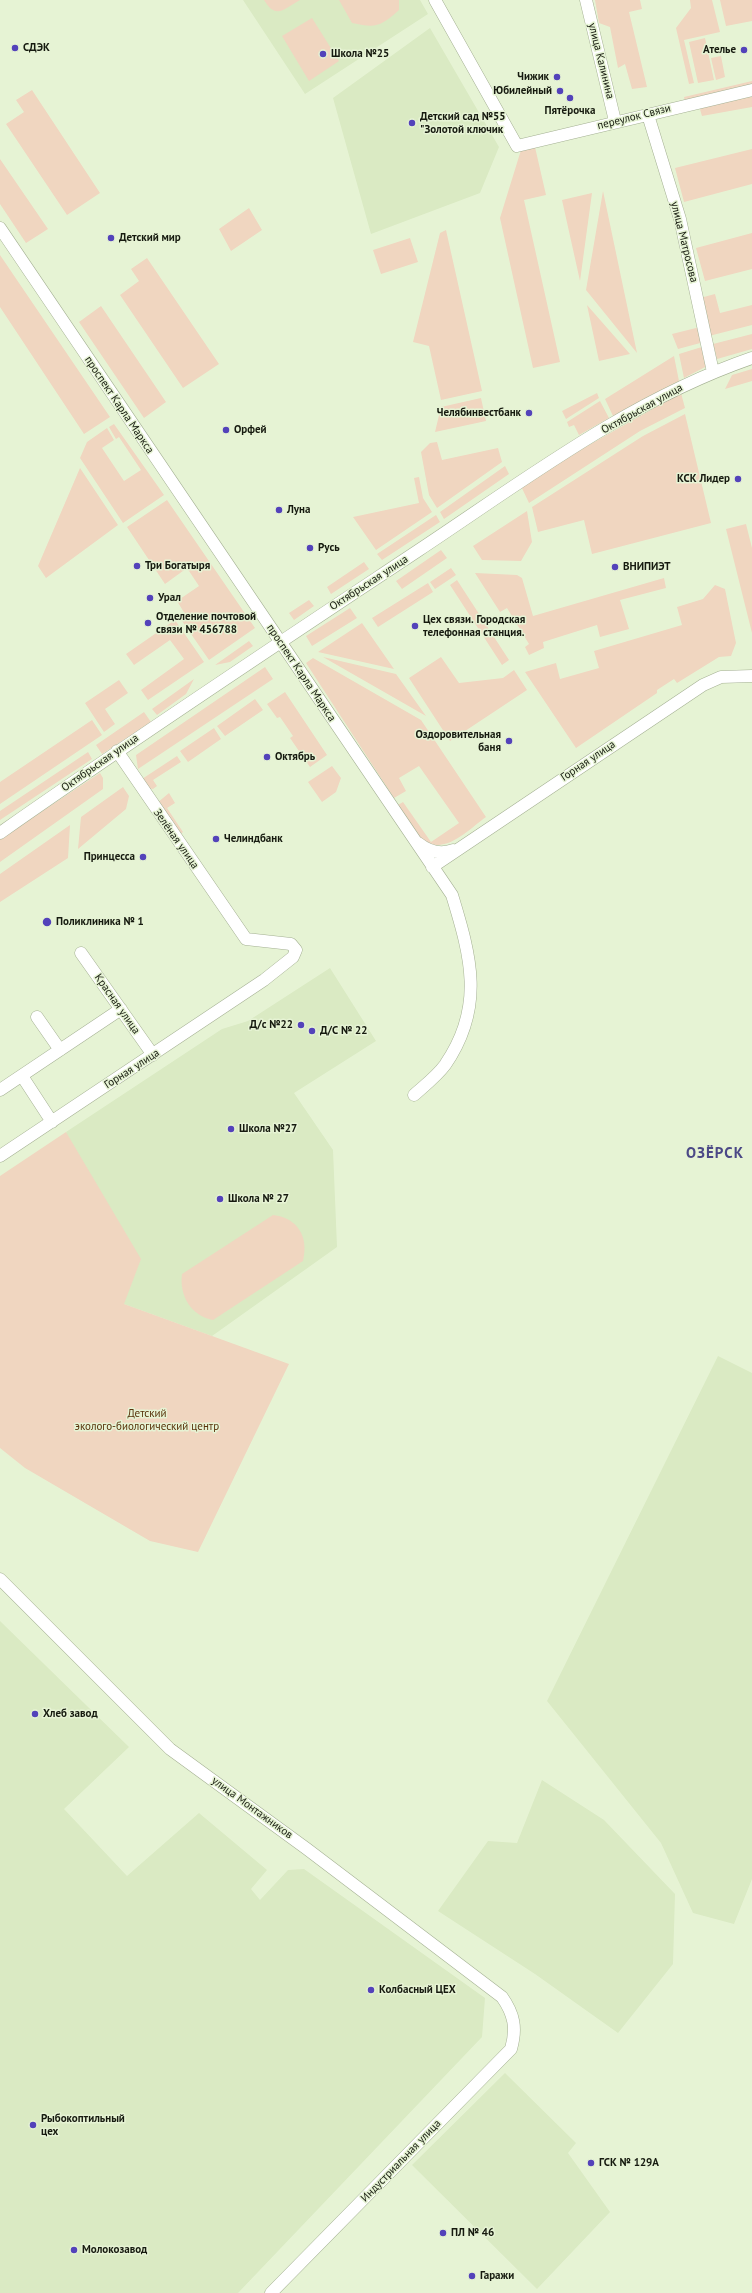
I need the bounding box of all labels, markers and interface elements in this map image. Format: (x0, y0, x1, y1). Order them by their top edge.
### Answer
street label: улица Калинина (585, 22, 617, 100)
place label: СДЭК (23, 41, 50, 55)
marker: СДЭК (10, 43, 20, 53)
place label: Ателье (703, 43, 736, 57)
marker: Ателье (739, 45, 749, 55)
place label: Школа №25 (331, 47, 389, 61)
marker: Школа №25 (318, 49, 328, 59)
place label: Чижик (517, 70, 549, 84)
marker: Чижик (552, 72, 562, 82)
place label: Юбилейный (493, 84, 552, 98)
marker: Юбилейный (555, 86, 565, 96)
marker: Пятёрочка (565, 93, 575, 103)
street label: переулок Связи (596, 101, 672, 133)
place label: Пятёрочка (545, 104, 595, 118)
place label: Детский сад №55 "Золотой ключик (420, 110, 505, 136)
marker: Детский сад №55 "Золотой ключик (407, 118, 417, 128)
street label: улица Матросова (668, 200, 700, 284)
place label: Детский мир (119, 231, 181, 245)
marker: Детский мир (106, 233, 116, 243)
street label: проспект Карла Маркса (82, 354, 156, 456)
street label: Октябрьская улица (599, 381, 685, 437)
place label: Челябинвестбанк (437, 406, 521, 420)
marker: Челябинвестбанк (524, 408, 534, 418)
place label: Орфей (234, 423, 267, 437)
marker: Орфей (221, 425, 231, 435)
place label: КСК Лидер (677, 472, 730, 486)
marker: КСК Лидер (733, 474, 743, 484)
place label: Луна (287, 503, 310, 517)
marker: Луна (274, 505, 284, 515)
place label: Русь (318, 541, 340, 555)
marker: Русь (305, 543, 315, 553)
street label: Октябрьская улица (327, 553, 411, 613)
place label: Три Богатыря (145, 559, 210, 573)
place label: ВНИПИЭТ (623, 560, 670, 574)
marker: Три Богатыря (132, 561, 142, 571)
marker: ВНИПИЭТ (610, 562, 620, 572)
place label: Урал (158, 591, 181, 605)
marker: Урал (145, 593, 155, 603)
place label: Отделение почтовой связи № 456788 (156, 610, 256, 636)
place label: Цех связи. Городская телефонная станция. (423, 613, 525, 639)
marker: Отделение почтовой связи № 456788 (143, 618, 153, 628)
marker: Цех связи. Городская телефонная станция. (410, 621, 420, 631)
street label: проспект Карла Маркса (264, 622, 338, 724)
place label: Оздоровительная баня (415, 728, 501, 754)
street label: Октябрьская улица (59, 731, 141, 795)
marker: Оздоровительная баня (504, 736, 514, 746)
street label: Горная улица (558, 738, 618, 784)
place label: Октябрь (275, 750, 315, 764)
marker: Октябрь (262, 752, 272, 762)
street label: Зелёная улица (151, 807, 201, 871)
place label: Челиндбанк (224, 832, 283, 846)
marker: Челиндбанк (211, 834, 221, 844)
place label: Принцесса (84, 850, 135, 864)
marker: Принцесса (138, 852, 148, 862)
place label: Поликлиника № 1 (56, 915, 144, 929)
marker: Поликлиника № 1 (41, 916, 53, 928)
street label: Красная улица (91, 971, 143, 1037)
place label: Д/с №22 (250, 1018, 293, 1032)
marker: Д/с №22 (296, 1020, 306, 1030)
place label: Д/С № 22 (320, 1024, 368, 1038)
marker: Д/С № 22 (307, 1026, 317, 1036)
street label: Горная улица (102, 1046, 162, 1092)
place label: Школа №27 (239, 1122, 297, 1136)
marker: Школа №27 (226, 1124, 236, 1134)
district label: ОЗЁРСК (686, 1145, 744, 1163)
place label: Школа № 27 (228, 1192, 289, 1206)
marker: Школа № 27 (215, 1194, 225, 1204)
park label: Детский эколого-биологический центр (75, 1407, 219, 1433)
place label: Хлеб завод (43, 1707, 98, 1721)
marker: Хлеб завод (30, 1709, 40, 1719)
street label: улица Монтажников (209, 1774, 295, 1842)
place label: Колбасный ЦЕХ (379, 1983, 456, 1997)
marker: Колбасный ЦЕХ (366, 1985, 376, 1995)
place label: Рыбокоптильный цех (41, 2112, 125, 2138)
street label: Индустриальная улица (358, 2117, 444, 2205)
marker: Рыбокоптильный цех (28, 2120, 38, 2130)
place label: ГСК № 129А (599, 2156, 659, 2170)
marker: ГСК № 129А (586, 2158, 596, 2168)
place label: ПЛ № 46 (451, 2226, 494, 2240)
marker: ПЛ № 46 (438, 2228, 448, 2238)
place label: Молокозавод (82, 2243, 147, 2257)
marker: Молокозавод (69, 2245, 79, 2255)
place label: Гаражи (480, 2269, 514, 2283)
marker: Гаражи (467, 2271, 477, 2281)

